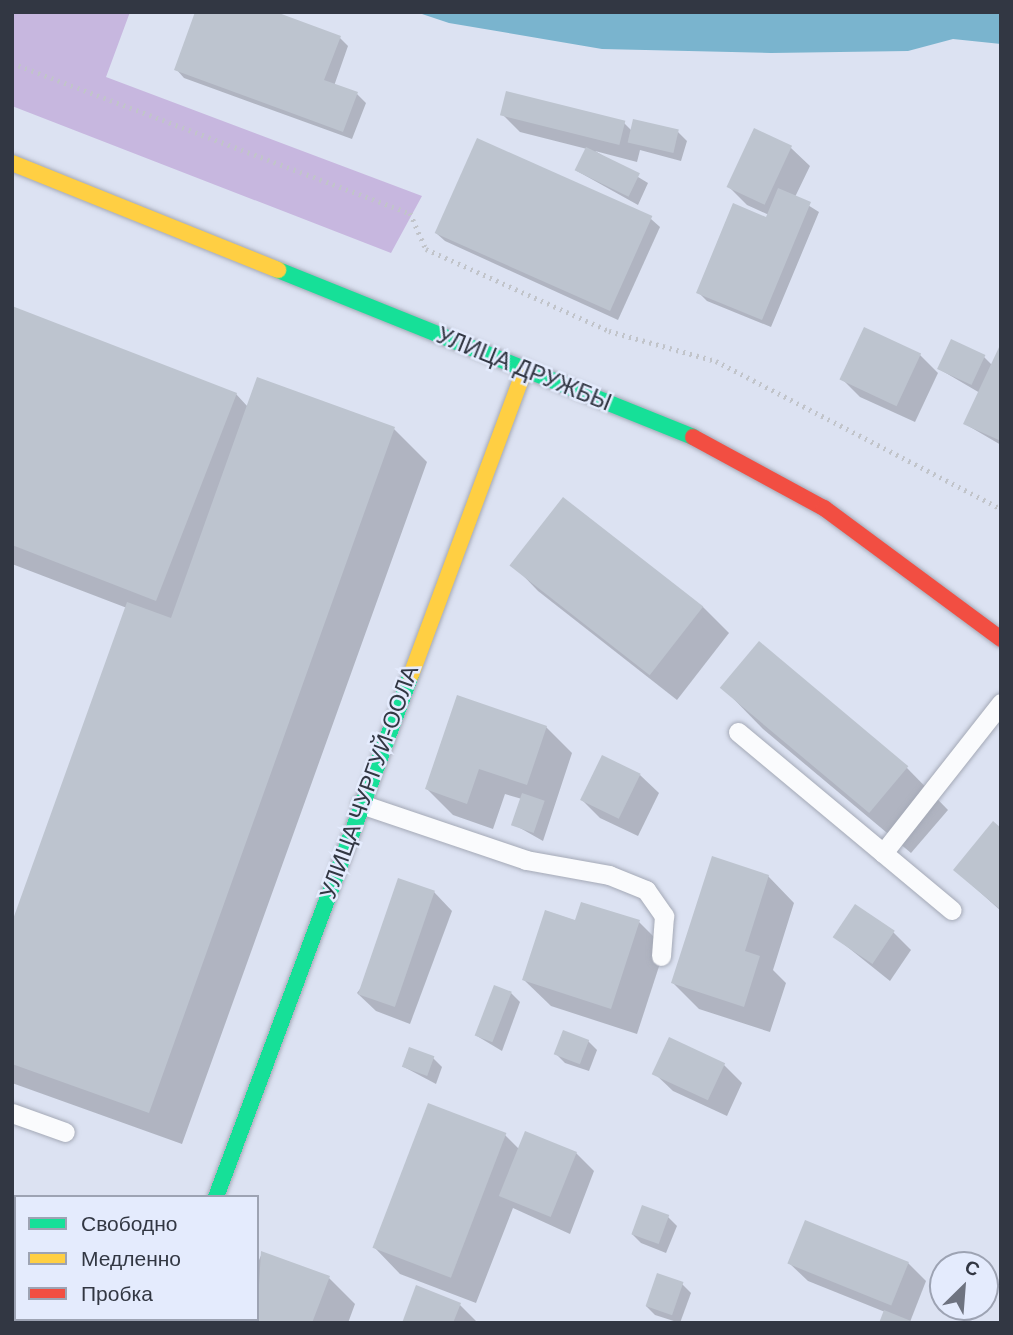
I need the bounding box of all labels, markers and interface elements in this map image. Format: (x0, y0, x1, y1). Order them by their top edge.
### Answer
street label: УЛИЦА ДРУЖБЫ (433, 321, 615, 417)
street label: УЛИЦА ЧУРГУЙ-ООЛА (314, 661, 424, 903)
legend (14, 1195, 259, 1321)
text: Свободно (81, 1212, 178, 1235)
text: Медленно (81, 1247, 181, 1270)
north arrow (929, 1251, 999, 1321)
text: С (962, 1256, 983, 1281)
text: Пробка (81, 1282, 153, 1305)

